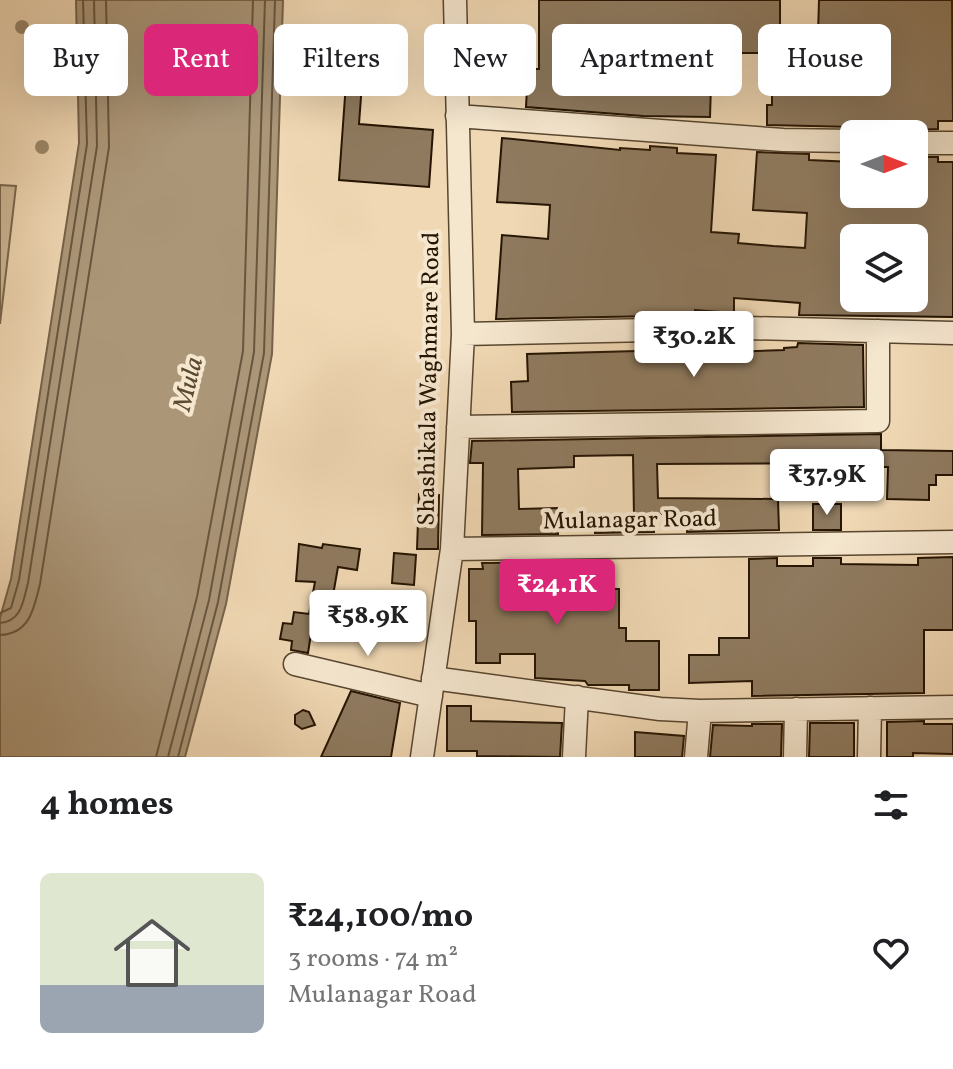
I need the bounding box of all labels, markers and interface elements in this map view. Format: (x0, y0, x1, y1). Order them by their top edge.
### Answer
chip: Buy (24, 24, 128, 96)
chip: Rent (144, 24, 258, 96)
chip: Filters (274, 24, 408, 96)
chip: New (424, 24, 536, 96)
chip: Apartment (552, 24, 742, 96)
chip: House (758, 24, 891, 96)
north arrow (840, 120, 928, 208)
map controls (840, 120, 928, 312)
button: layers (840, 224, 928, 312)
street label: Shashikala Waghmare Road (410, 232, 450, 526)
pin: ₹30.2K (629, 311, 759, 379)
text: ₹30.2K (652, 319, 736, 355)
water label: Mula (165, 353, 213, 416)
pin: ₹37.9K (762, 449, 892, 517)
text: ₹37.9K (788, 457, 866, 493)
street label: Mulanagar Road (543, 502, 717, 540)
pin: ₹24.1K (492, 559, 622, 627)
text: ₹24.1K (517, 567, 597, 603)
pin: ₹58.9K (303, 590, 433, 658)
text: ₹58.9K (327, 598, 409, 634)
text: 4 homes (40, 782, 174, 829)
icon: filters (869, 783, 913, 827)
text: ₹24,100/mo (288, 894, 473, 941)
icon: home (104, 905, 200, 1001)
icon: heart (869, 931, 913, 975)
text: 3 rooms · 74 m² (288, 941, 458, 977)
text: Mulanagar Road (288, 977, 477, 1013)

